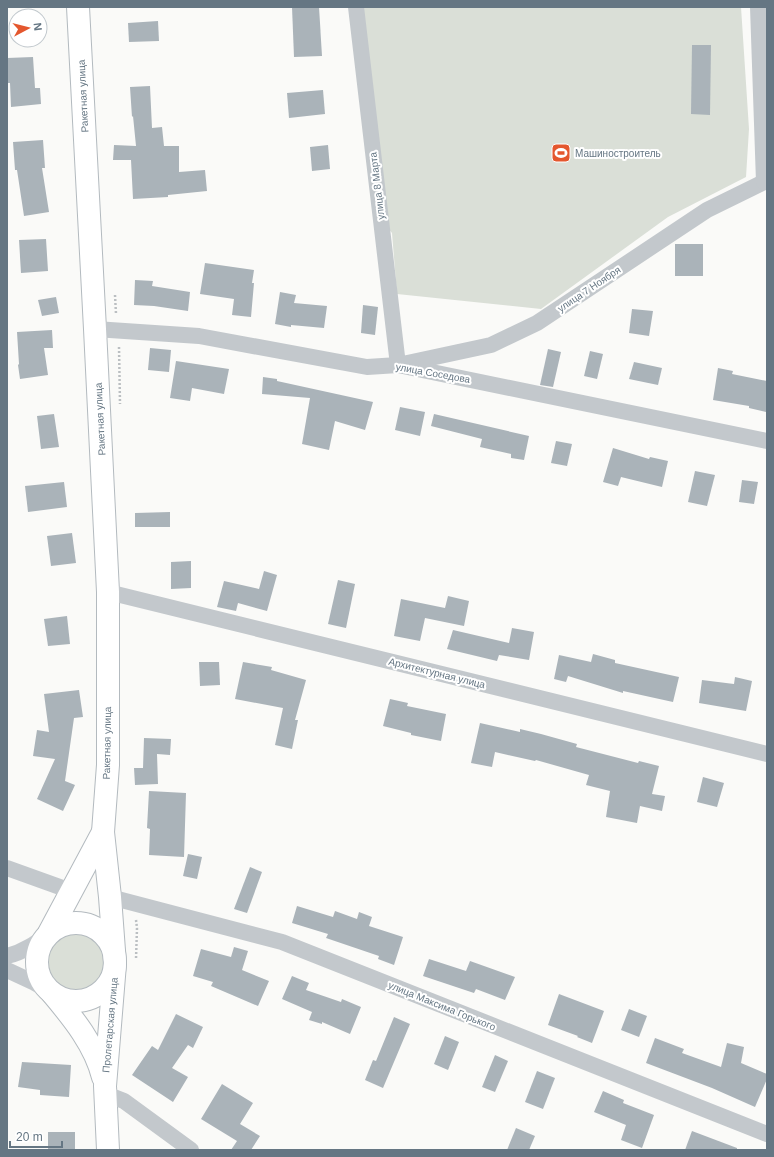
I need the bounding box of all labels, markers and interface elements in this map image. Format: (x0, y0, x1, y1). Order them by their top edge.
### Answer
north arrow (8, 8, 48, 48)
text: N (31, 22, 44, 32)
street label: Ракетная улица (76, 59, 90, 133)
sports icon: Машиностроитель (550, 142, 572, 164)
place label: Машиностроитель (575, 148, 661, 159)
street label: улица 8 Марта (367, 151, 387, 220)
street label: улица 7 Ноября (555, 264, 623, 314)
street label: улица Соседова (395, 361, 472, 385)
street label: Ракетная улица (93, 382, 107, 456)
street label: Архитектурная улица (388, 656, 487, 690)
street label: Ракетная улица (101, 706, 113, 780)
street label: Пролетарская улица (100, 976, 120, 1073)
street label: улица Максима Горького (387, 979, 498, 1033)
scale bar (10, 1123, 62, 1149)
text: 20 m (16, 1130, 43, 1144)

